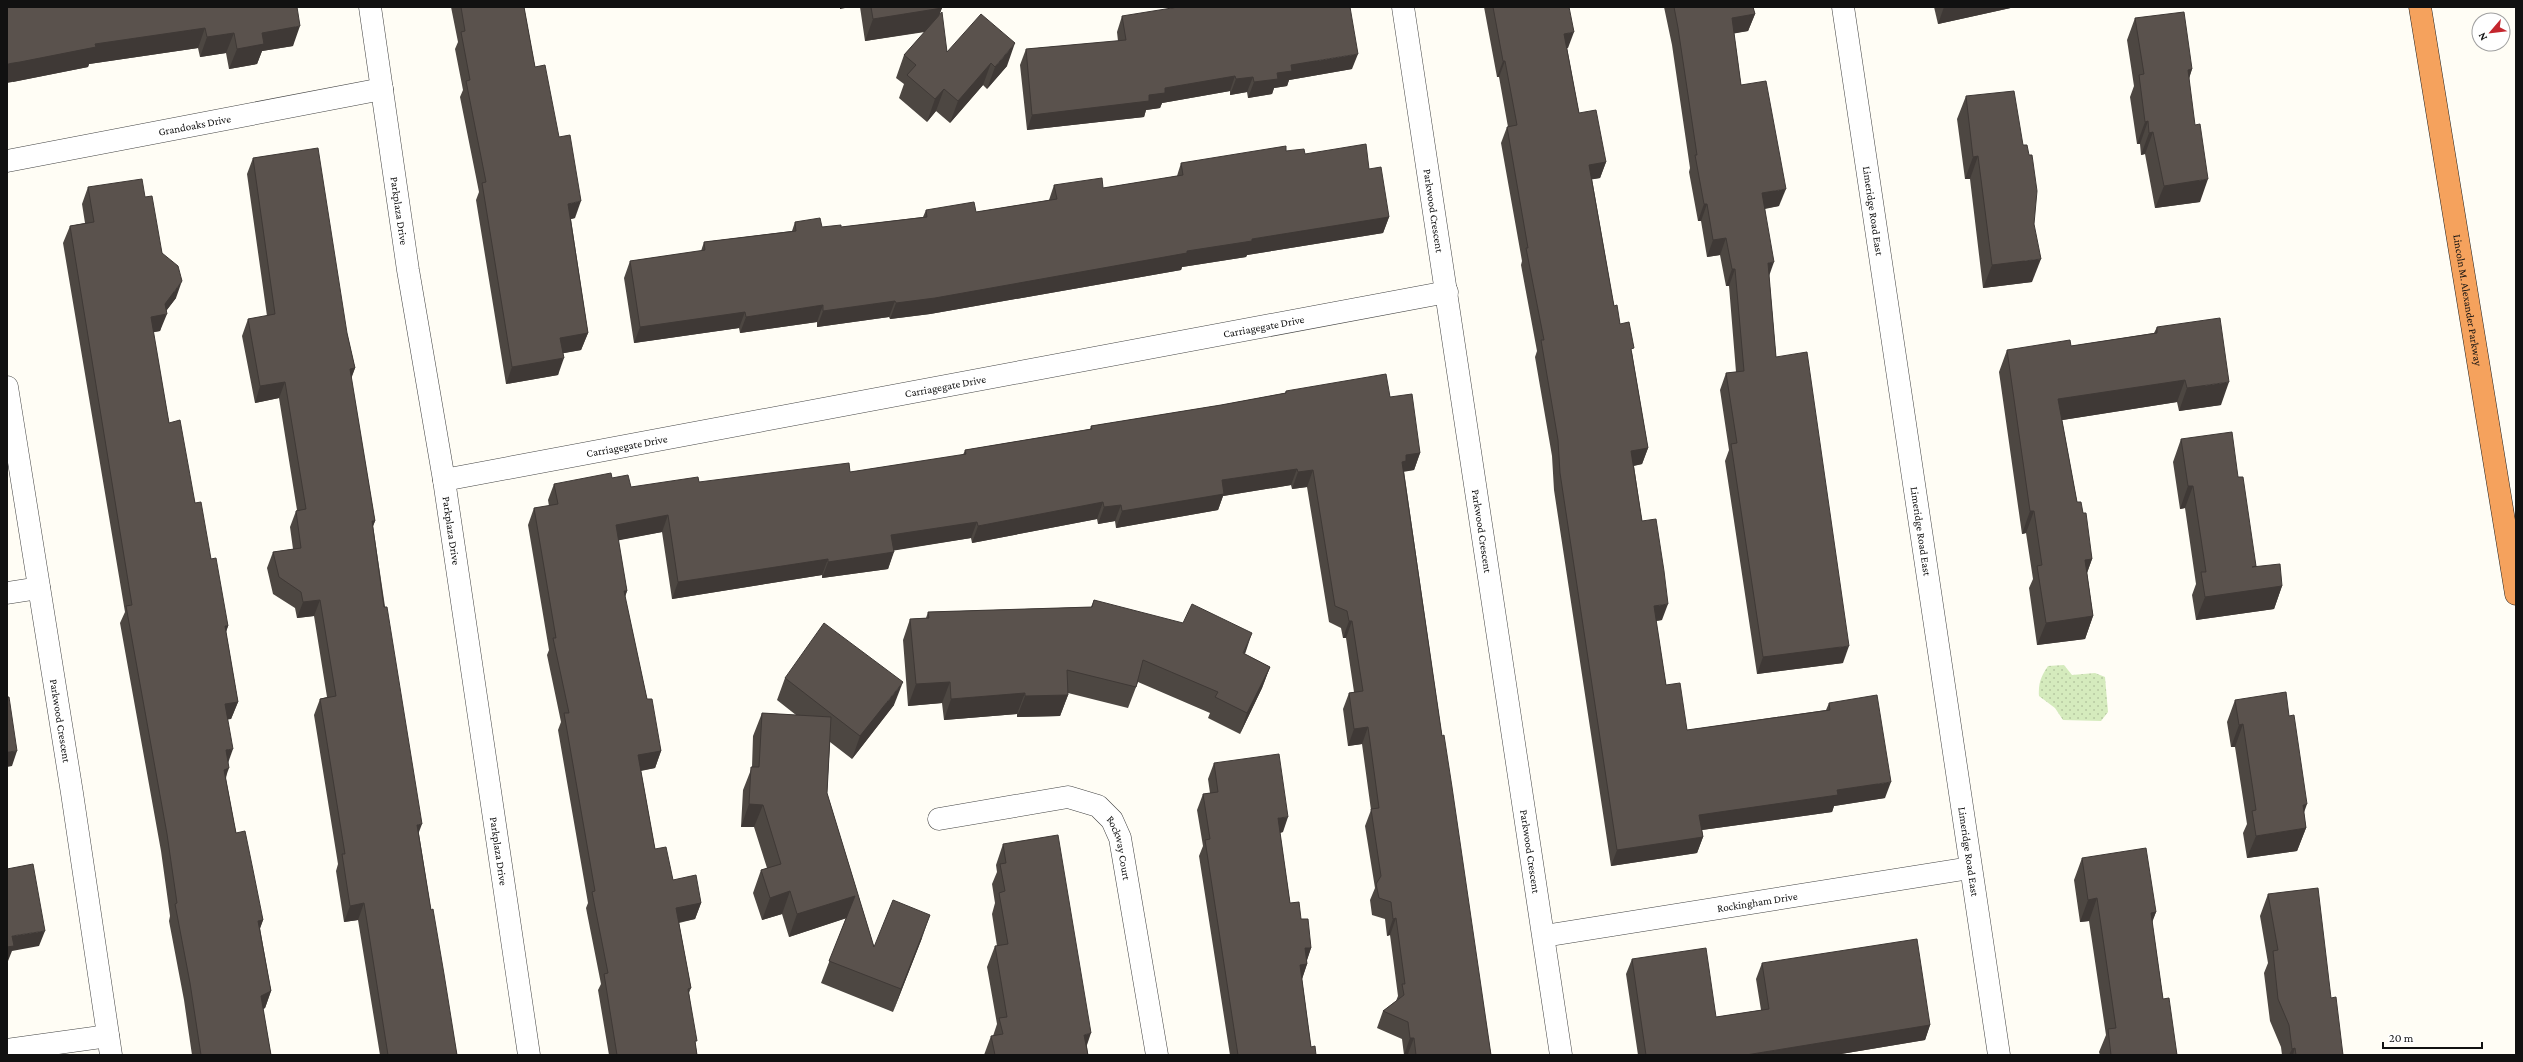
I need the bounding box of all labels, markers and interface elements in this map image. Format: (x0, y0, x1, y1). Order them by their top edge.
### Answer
north arrow (2471, 12, 2511, 52)
text: N (2475, 30, 2489, 43)
street label: Grandoaks Drive (157, 112, 232, 138)
street label: Limeridge Road East (1861, 165, 1886, 257)
street label: Parkwood Crescent (1421, 168, 1446, 254)
street label: Parkplaza Drive (389, 176, 410, 246)
street label: Lincoln M. Alexander Parkway (2451, 233, 2485, 368)
street label: Carriagegate Drive (1222, 313, 1305, 340)
street label: Carriagegate Drive (904, 373, 987, 400)
street label: Carriagegate Drive (585, 432, 669, 459)
street label: Limeridge Road East (1908, 486, 1934, 577)
street label: Parkwood Crescent (1470, 488, 1494, 574)
street label: Parkplaza Drive (440, 496, 463, 566)
street label: Parkwood Crescent (48, 678, 73, 764)
street label: Limeridge Road East (1956, 806, 1981, 898)
street label: Parkwood Crescent (1518, 809, 1543, 894)
street label: Rockway Court (1105, 813, 1133, 881)
street label: Parkplaza Drive (488, 816, 510, 886)
street label: Rockingham Drive (1716, 890, 1799, 914)
scale bar (2383, 1024, 2482, 1050)
text: 20 m (2389, 1031, 2414, 1045)

